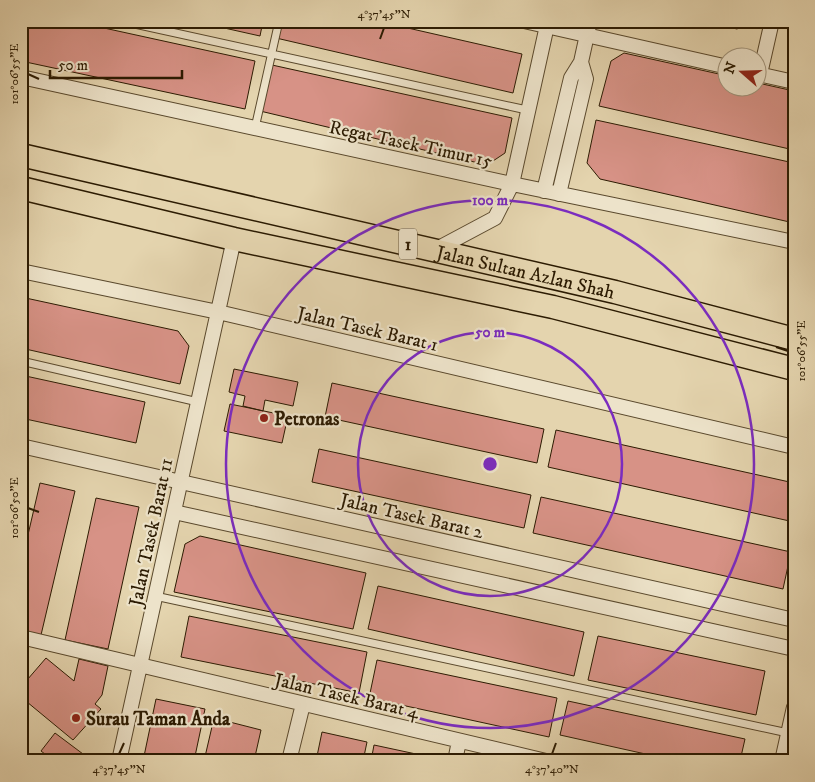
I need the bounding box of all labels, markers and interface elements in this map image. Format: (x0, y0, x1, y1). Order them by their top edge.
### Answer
text: 4°37'45"N (357, 7, 411, 22)
text: 101°06'55"E (7, 43, 22, 105)
scale bar (50, 48, 182, 80)
north arrow (718, 48, 768, 98)
text: 50 m (58, 56, 88, 75)
text: N (720, 59, 741, 76)
street label: Regat Tasek Timur 15 (327, 116, 495, 173)
text: 100 m (472, 191, 509, 210)
road number: 1 (399, 228, 417, 260)
street label: Jalan Sultan Azlan Shah (432, 241, 617, 305)
street label: Jalan Tasek Barat 1 (293, 302, 440, 357)
text: 101°06'55"E (794, 320, 809, 382)
text: 50 m (474, 323, 506, 342)
place label: Petronas (274, 408, 340, 431)
marker: Petronas (258, 412, 270, 424)
centre of rings (481, 455, 499, 473)
street label: Jalan Tasek Barat 11 (124, 456, 178, 610)
text: 101°06'50"E (7, 477, 22, 539)
street label: Jalan Tasek Barat 2 (336, 488, 486, 544)
street label: Jalan Tasek Barat 4 (270, 668, 422, 725)
place label: Surau Taman Anda (86, 708, 231, 731)
marker: Surau Taman Anda (70, 712, 82, 724)
text: 4°37'45"N (92, 762, 146, 777)
text: 4°37'40"N (525, 762, 579, 777)

